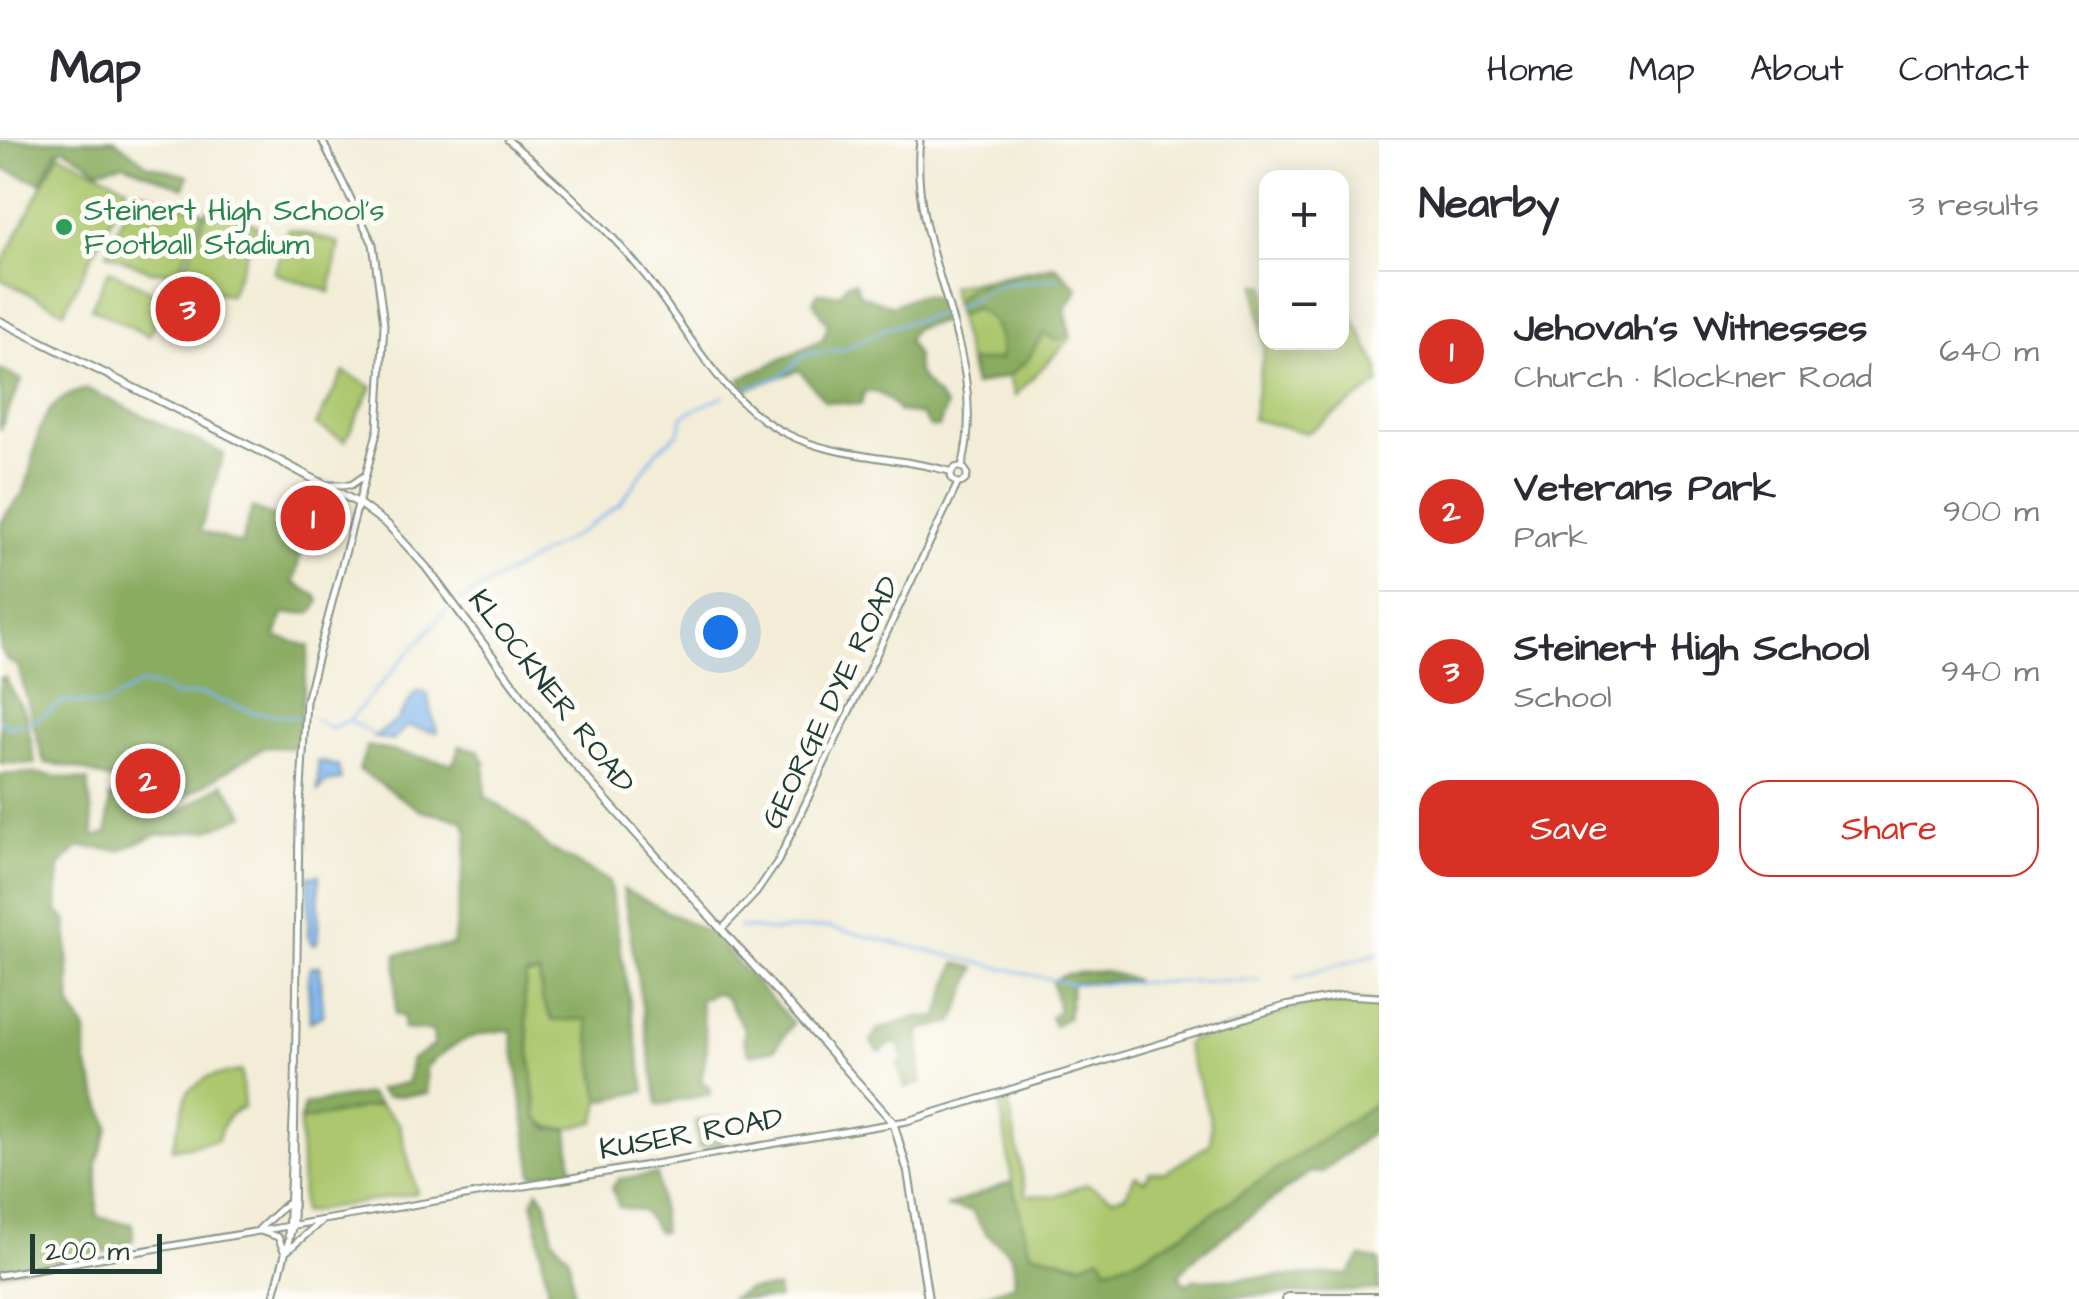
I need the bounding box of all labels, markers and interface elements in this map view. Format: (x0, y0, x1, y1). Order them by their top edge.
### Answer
text: Map (50, 36, 141, 102)
text: Home (1487, 45, 1574, 94)
text: Map (1629, 45, 1695, 94)
text: About (1750, 45, 1844, 94)
text: Contact (1899, 45, 2029, 94)
map controls (1259, 170, 1349, 350)
button: + (1259, 170, 1349, 260)
text: Nearby (1419, 176, 1559, 234)
text: 3 results (1909, 183, 2039, 228)
place label: Steinert High School's Football Stadium (84, 190, 385, 266)
marker: Steinert High School's Football Stadium (53, 216, 75, 238)
button: − (1259, 260, 1349, 350)
pin: 3 (156, 272, 220, 346)
text: Jehovah's Witnesses (1514, 303, 1867, 355)
text: 1 (1449, 329, 1454, 374)
text: 640 m (1939, 329, 2039, 374)
text: Church · Klockner Road (1514, 355, 1872, 400)
text: Veterans Park (1514, 463, 1776, 515)
pin: 1 (280, 480, 346, 556)
text: 2 (1442, 489, 1461, 534)
text: 900 m (1943, 489, 2039, 534)
text: Park (1514, 515, 1588, 560)
street label: GEORGE DYE ROAD (752, 569, 910, 836)
street label: KLOCKNER ROAD (458, 581, 644, 802)
your location (695, 607, 746, 658)
text: Steinert High School (1514, 623, 1870, 675)
text: 3 (1443, 649, 1460, 694)
text: 940 m (1941, 649, 2039, 694)
text: School (1514, 675, 1612, 720)
pin: 2 (116, 744, 180, 818)
button: Save (1419, 780, 1719, 877)
button: Share (1739, 780, 2039, 877)
street label: KUSER ROAD (596, 1097, 786, 1171)
scale bar (30, 1229, 162, 1274)
text: 200 m (45, 1232, 129, 1271)

